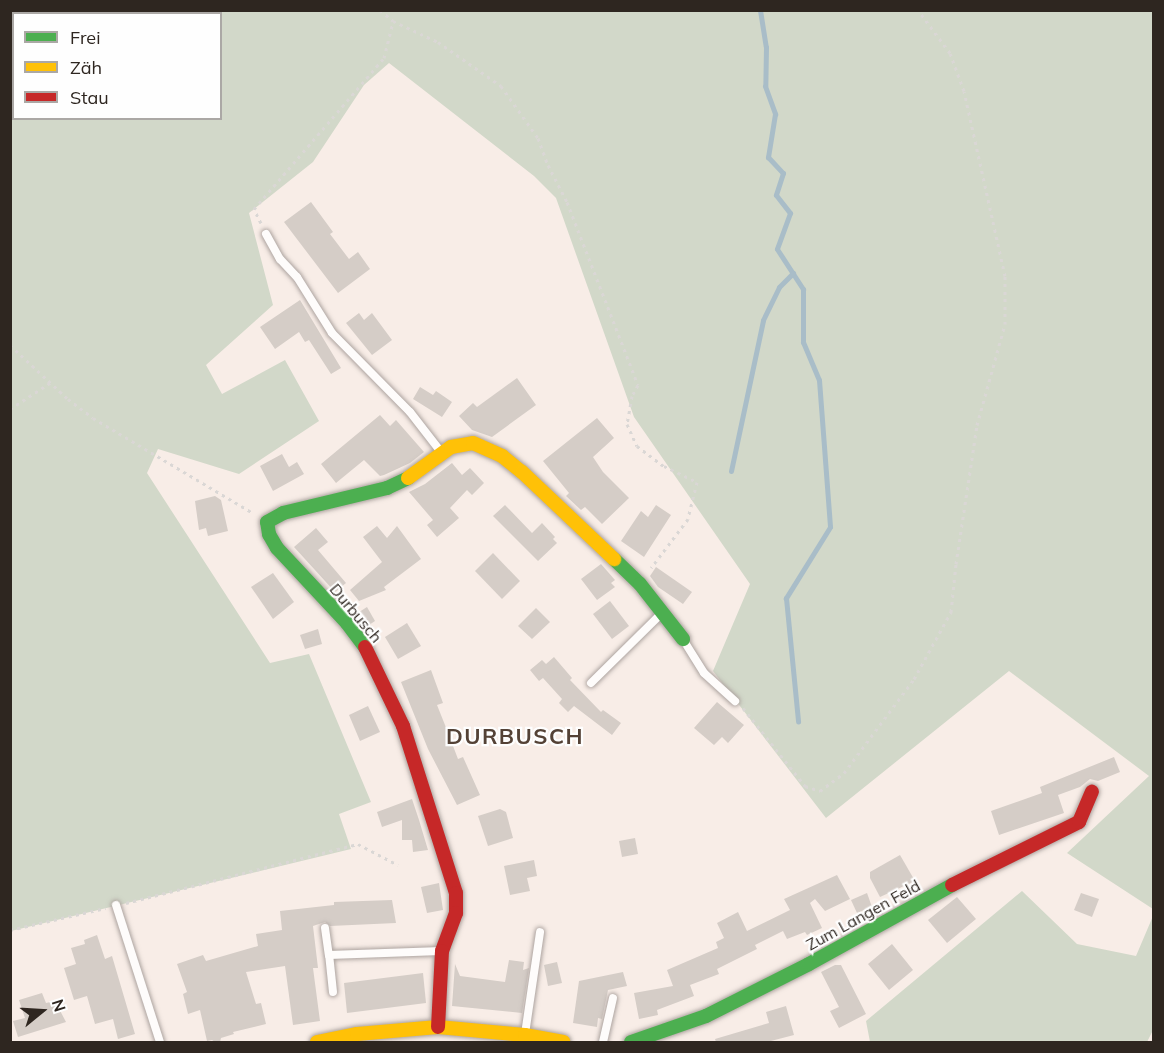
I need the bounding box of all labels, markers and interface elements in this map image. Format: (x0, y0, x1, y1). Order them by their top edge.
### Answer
legend (12, 12, 222, 120)
text: Frei (70, 26, 100, 49)
text: Zäh (70, 56, 102, 79)
text: Stau (70, 86, 109, 109)
street label: Durbusch (326, 580, 386, 646)
district label: DURBUSCH (446, 724, 584, 750)
street label: Zum Langen Feld (803, 876, 923, 954)
north arrow (12, 981, 72, 1041)
text: N (48, 997, 70, 1014)

